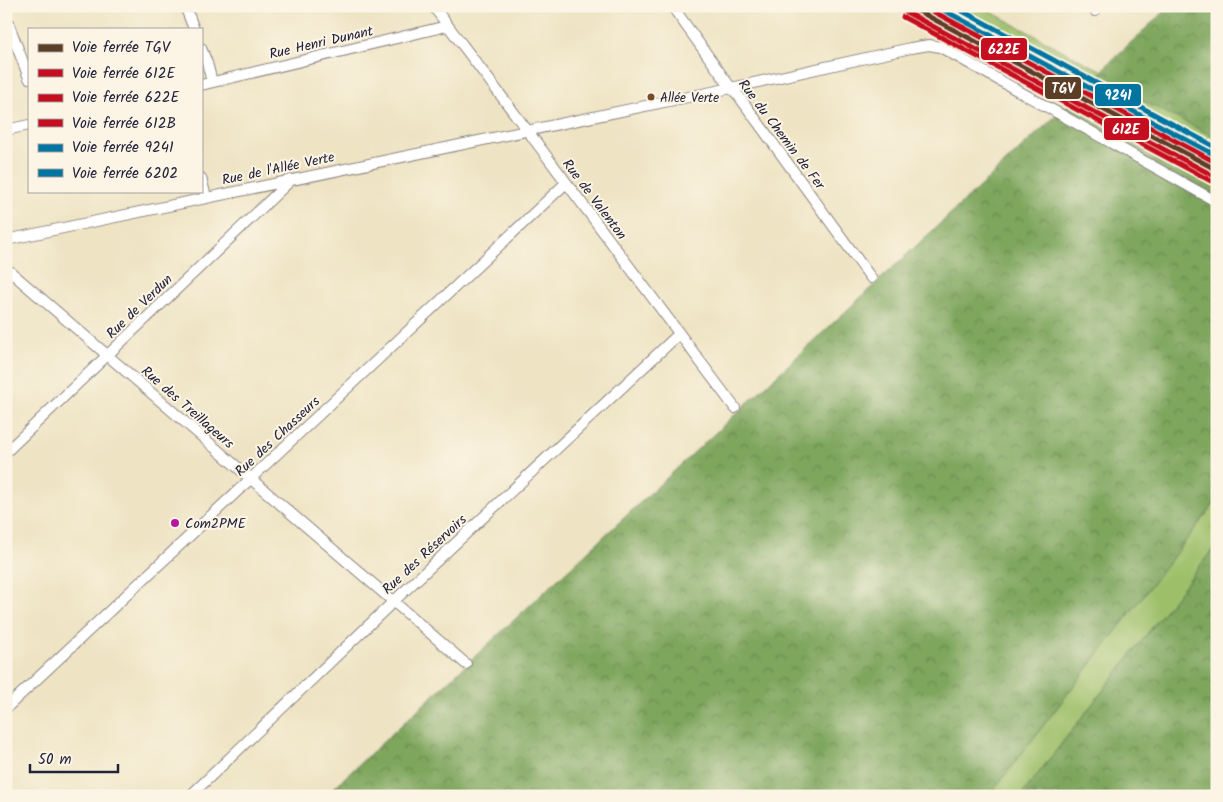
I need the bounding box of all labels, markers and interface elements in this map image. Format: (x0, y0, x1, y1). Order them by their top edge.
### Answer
street label: Rue Henri Dunant (267, 20, 376, 66)
legend (28, 28, 202, 192)
text: Voie ferrée TGV (72, 36, 171, 60)
line badge: 622E (980, 37, 1028, 61)
text: 622E (988, 39, 1021, 61)
text: Voie ferrée 612E (72, 62, 177, 86)
street label: Rue du Chemin de Fer (732, 75, 831, 195)
line badge: TGV (1044, 76, 1082, 100)
text: TGV (1051, 78, 1076, 100)
line badge: 9241 (1094, 83, 1142, 107)
text: 9241 (1104, 85, 1132, 107)
text: Voie ferrée 622E (72, 86, 181, 110)
place label: Allée Verte (660, 88, 719, 109)
marker: Allée Verte (646, 92, 656, 102)
text: Voie ferrée 612B (72, 112, 176, 136)
line badge: 612E (1103, 117, 1150, 141)
text: 612E (1112, 119, 1141, 141)
text: Voie ferrée 9241 (72, 136, 174, 160)
street label: Rue de l'Allée Verte (220, 146, 337, 192)
street label: Rue de Valenton (556, 155, 632, 245)
text: Voie ferrée 6202 (72, 162, 178, 186)
street label: Rue de Verdun (101, 269, 178, 344)
street label: Rue des Treillageurs (136, 361, 239, 455)
street label: Rue des Chasseurs (230, 391, 325, 482)
street label: Rue des Réservoirs (377, 509, 472, 600)
place label: Com2PME (185, 513, 247, 535)
marker: Com2PME (169, 517, 181, 529)
scale bar (30, 742, 118, 774)
text: 50 m (38, 748, 72, 772)

